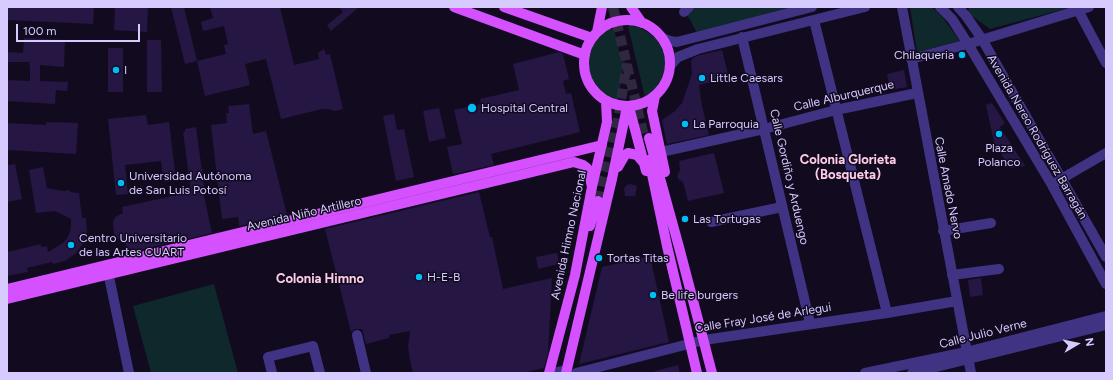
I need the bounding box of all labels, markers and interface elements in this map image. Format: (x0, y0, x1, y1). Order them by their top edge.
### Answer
scale bar (18, 16, 142, 42)
text: 100 m (23, 24, 57, 38)
place label: Chilaqueria (894, 48, 954, 62)
marker: Chilaqueria (957, 50, 967, 60)
street label: Avenida Nereo Rodríguez Barragán (984, 52, 1090, 222)
place label: I (124, 63, 127, 77)
marker: I (111, 65, 121, 75)
place label: Little Caesars (710, 71, 783, 85)
marker: Little Caesars (697, 73, 707, 83)
street label: Calle Alburquerque (792, 77, 896, 115)
place label: Hospital Central (481, 101, 568, 115)
marker: Hospital Central (466, 102, 478, 114)
street label: Calle Gordiño y Arduengo (766, 108, 812, 246)
place label: La Parroquia (693, 117, 759, 131)
marker: La Parroquia (680, 119, 690, 129)
marker: Plaza Polanco (994, 129, 1004, 139)
street label: Calle Amado Nervo (931, 136, 965, 240)
place label: Plaza Polanco (978, 141, 1020, 169)
district label: Colonia Glorieta (Bosqueta) (800, 152, 896, 183)
place label: Universidad Autónoma de San Luis Potosí (129, 169, 251, 197)
street label: Avenida Himno Nacional (548, 169, 590, 301)
marker: Universidad Autónoma de San Luis Potosí (116, 178, 126, 188)
street label: Avenida Niño Artillero (245, 194, 363, 234)
place label: Las Tortugas (693, 212, 761, 226)
marker: Las Tortugas (680, 214, 690, 224)
place label: Centro Universitario de las Artes CUART (79, 231, 187, 259)
marker: Centro Universitario de las Artes CUART (66, 240, 76, 250)
place label: Tortas Titas (607, 251, 669, 265)
marker: Tortas Titas (594, 253, 604, 263)
place label: H-E-B (427, 270, 460, 284)
district label: Colonia Himno (276, 271, 364, 287)
marker: H-E-B (414, 272, 424, 282)
place label: Be life burgers (661, 288, 738, 302)
marker: Be life burgers (648, 290, 658, 300)
street label: Calle Fray José de Arlegui (694, 300, 832, 336)
street label: Calle Julio Verne (938, 316, 1028, 352)
north arrow (1057, 324, 1097, 364)
text: N (1082, 337, 1096, 347)

